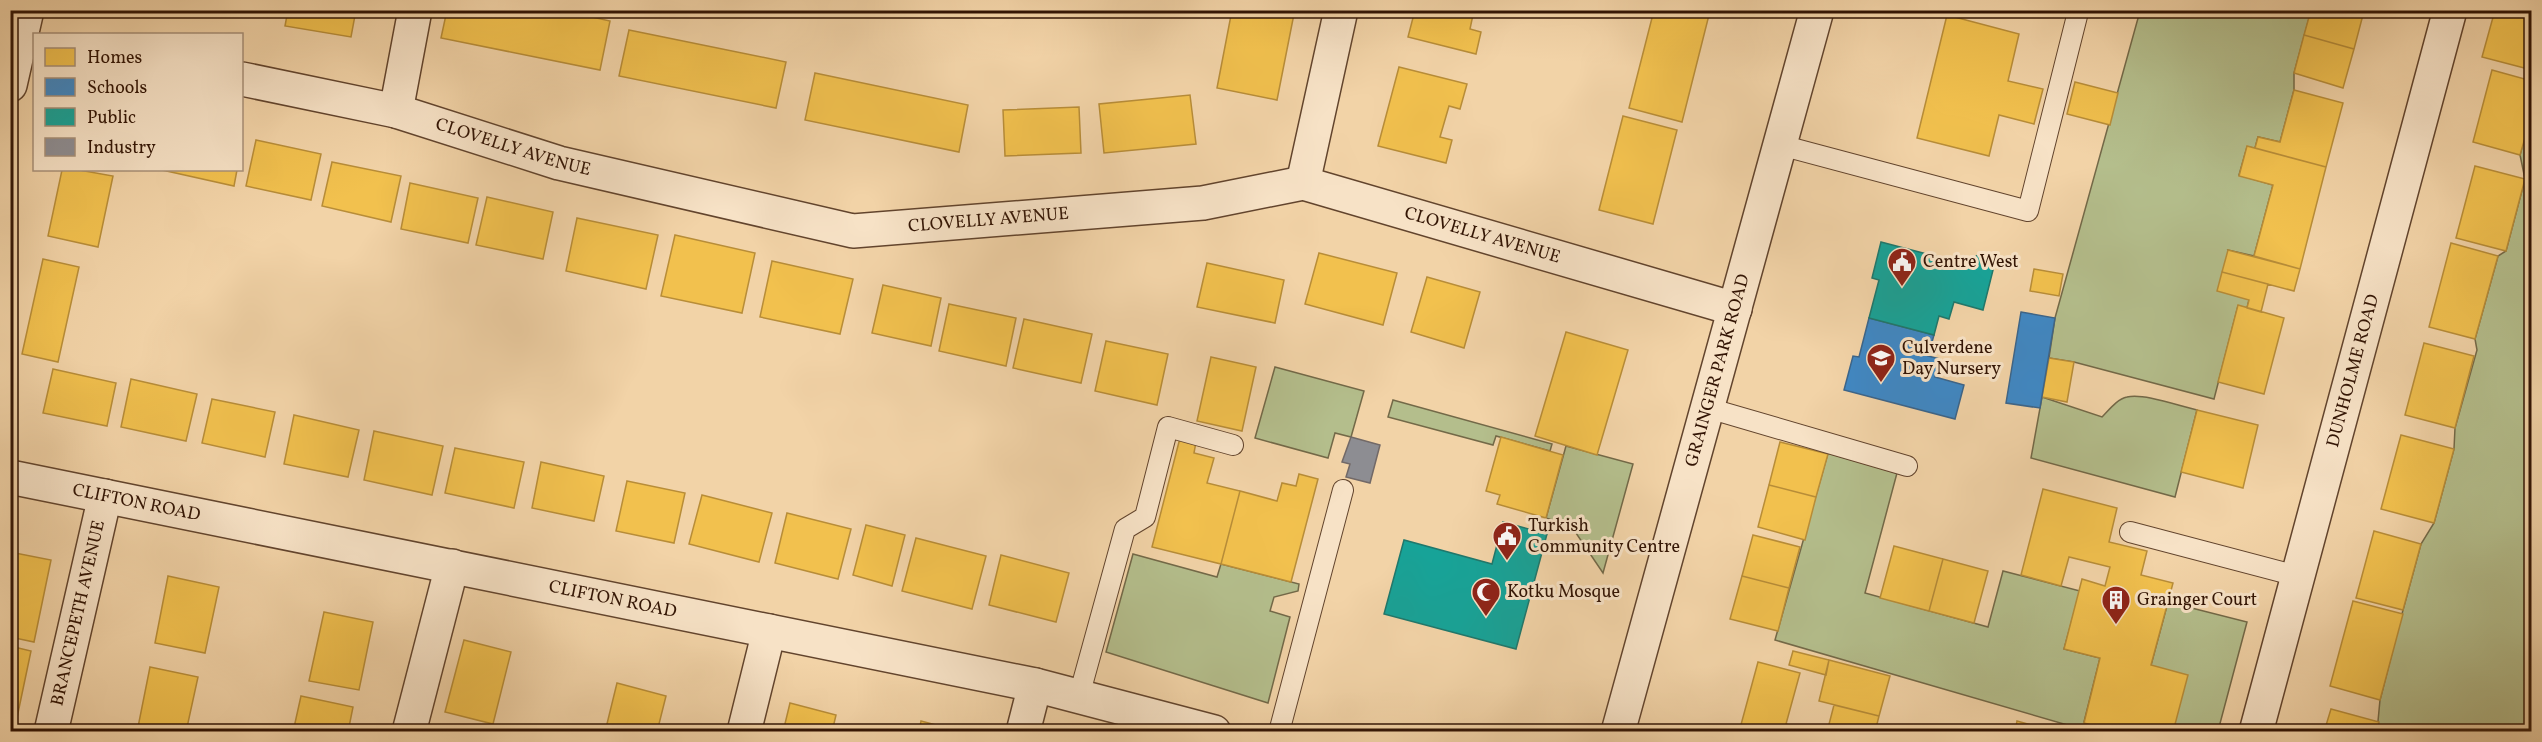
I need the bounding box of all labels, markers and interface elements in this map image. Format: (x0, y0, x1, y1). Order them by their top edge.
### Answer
legend (33, 33, 243, 171)
text: Homes (87, 46, 142, 71)
text: Schools (87, 76, 147, 101)
text: Public (87, 106, 136, 131)
street label: CLOVELLY AVENUE (432, 112, 593, 182)
text: Industry (87, 136, 156, 161)
street label: CLOVELLY AVENUE (907, 201, 1070, 239)
street label: CLOVELLY AVENUE (1401, 201, 1563, 270)
public building icon: Centre West (1886, 246, 1918, 288)
place label: Centre West (1923, 250, 2019, 275)
street label: GRAINGER PARK ROAD (1679, 271, 1756, 470)
street label: DUNHOLME ROAD (2321, 291, 2386, 450)
place label: Culverdene Day Nursery (1902, 336, 2001, 382)
school or university icon: Culverdene Day Nursery (1865, 342, 1897, 384)
street label: CLIFTON ROAD (70, 477, 203, 528)
place label: Turkish Community Centre (1528, 514, 1680, 560)
street label: BRANCEPETH AVENUE (45, 518, 112, 708)
public building icon: Turkish Community Centre (1491, 520, 1523, 562)
street label: CLIFTON ROAD (547, 574, 679, 624)
mosque icon: Kotku Mosque (1470, 576, 1502, 618)
place label: Kotku Mosque (1507, 580, 1620, 605)
building icon: Grainger Court (2100, 584, 2132, 626)
place label: Grainger Court (2137, 588, 2257, 613)

